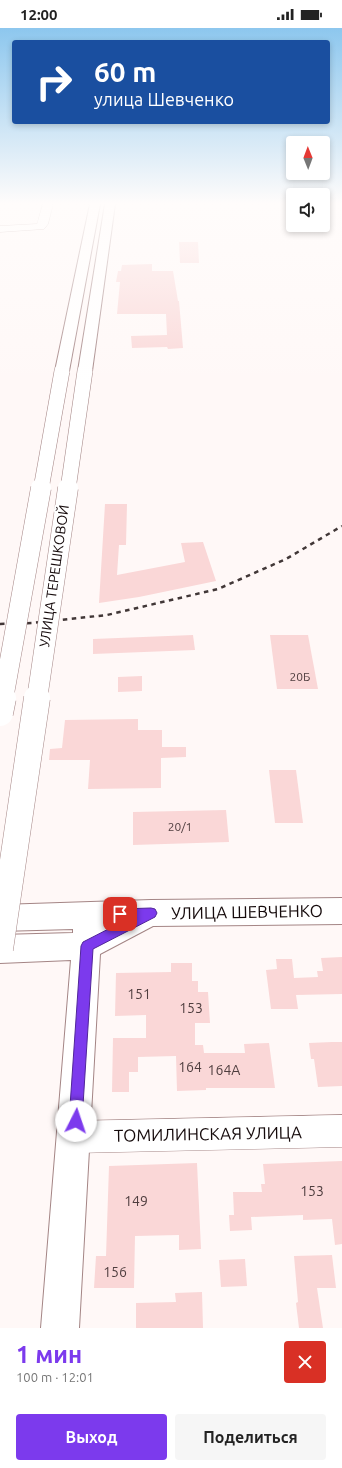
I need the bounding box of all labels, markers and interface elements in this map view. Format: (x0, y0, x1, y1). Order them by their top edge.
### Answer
text: 12:00 (20, 6, 58, 23)
icon: right (28, 56, 80, 108)
text: 60 m (94, 56, 156, 87)
text: улица Шевченко (94, 89, 234, 109)
north arrow (286, 136, 330, 180)
map controls (286, 136, 330, 232)
button: sound (286, 188, 330, 232)
street label: УЛИЦА ТЕРЕШКОВОЙ (35, 504, 72, 648)
house number: 20Б (290, 670, 310, 683)
house number: 20/1 (168, 820, 192, 833)
pin (103, 897, 137, 931)
street label: УЛИЦА ШЕВЧЕНКО (171, 901, 323, 922)
icon: arrive (109, 903, 131, 925)
house number: 151 (127, 986, 151, 1002)
house number: 153 (179, 1000, 203, 1016)
house number: 164 (178, 1059, 202, 1075)
house number: 164А (208, 1062, 240, 1078)
position arrow (55, 1100, 97, 1142)
street label: ТОМИЛИНСКАЯ УЛИЦА (114, 1122, 302, 1145)
house number: 153 (300, 1183, 324, 1199)
house number: 149 (124, 1193, 148, 1209)
house number: 156 (103, 1264, 127, 1280)
text: 1 мин (16, 1341, 82, 1368)
button: close (284, 1341, 326, 1383)
text: 100 m · 12:01 (16, 1370, 94, 1384)
button: Выход (16, 1414, 167, 1460)
button: Поделиться (175, 1414, 326, 1460)

